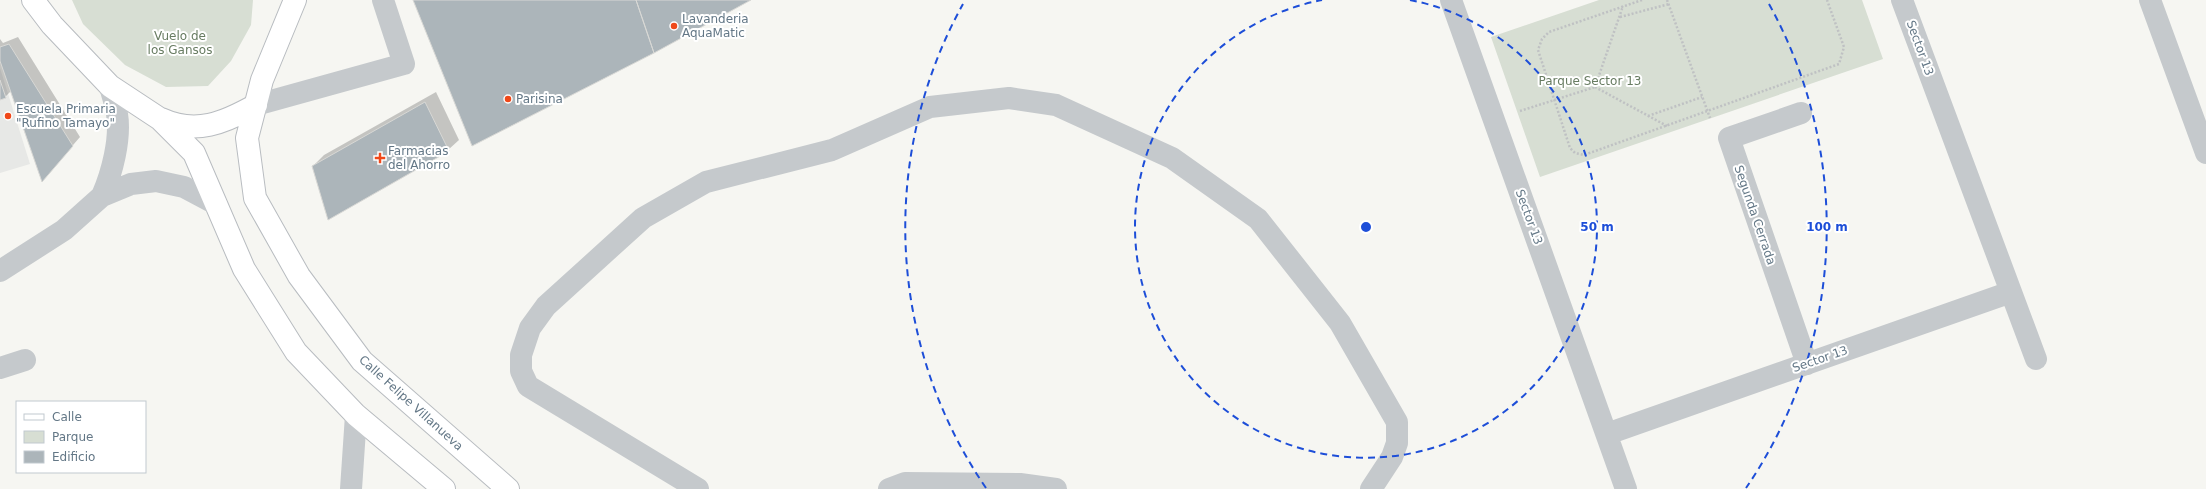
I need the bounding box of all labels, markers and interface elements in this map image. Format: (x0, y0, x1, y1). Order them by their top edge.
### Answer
place label: Lavanderia AquaMatic (682, 12, 749, 40)
street label: Sector 13 (1904, 19, 1936, 77)
marker: Lavanderia AquaMatic (669, 21, 679, 31)
park label: Vuelo de los Gansos (148, 29, 212, 57)
park label: Parque Sector 13 (1539, 74, 1641, 88)
place label: Parisina (516, 92, 563, 106)
marker: Parisina (503, 94, 513, 104)
place label: Escuela Primaria "Rufino Tamayo" (16, 102, 116, 130)
marker: Escuela Primaria "Rufino Tamayo" (3, 111, 13, 121)
place label: Farmacias del Ahorro (388, 144, 450, 172)
marker: Farmacias del Ahorro (375, 153, 385, 163)
street label: Segunda Cerrada (1731, 163, 1779, 267)
street label: Sector 13 (1513, 188, 1545, 246)
centre of rings (1359, 220, 1373, 234)
text: 50 m (1580, 220, 1614, 234)
text: 100 m (1806, 220, 1848, 234)
street label: Sector 13 (1790, 343, 1850, 375)
street label: Calle Felipe Villanueva (356, 353, 466, 453)
legend (16, 401, 146, 473)
text: Calle (52, 410, 82, 424)
text: Parque (52, 430, 93, 444)
text: Edificio (52, 450, 95, 464)

